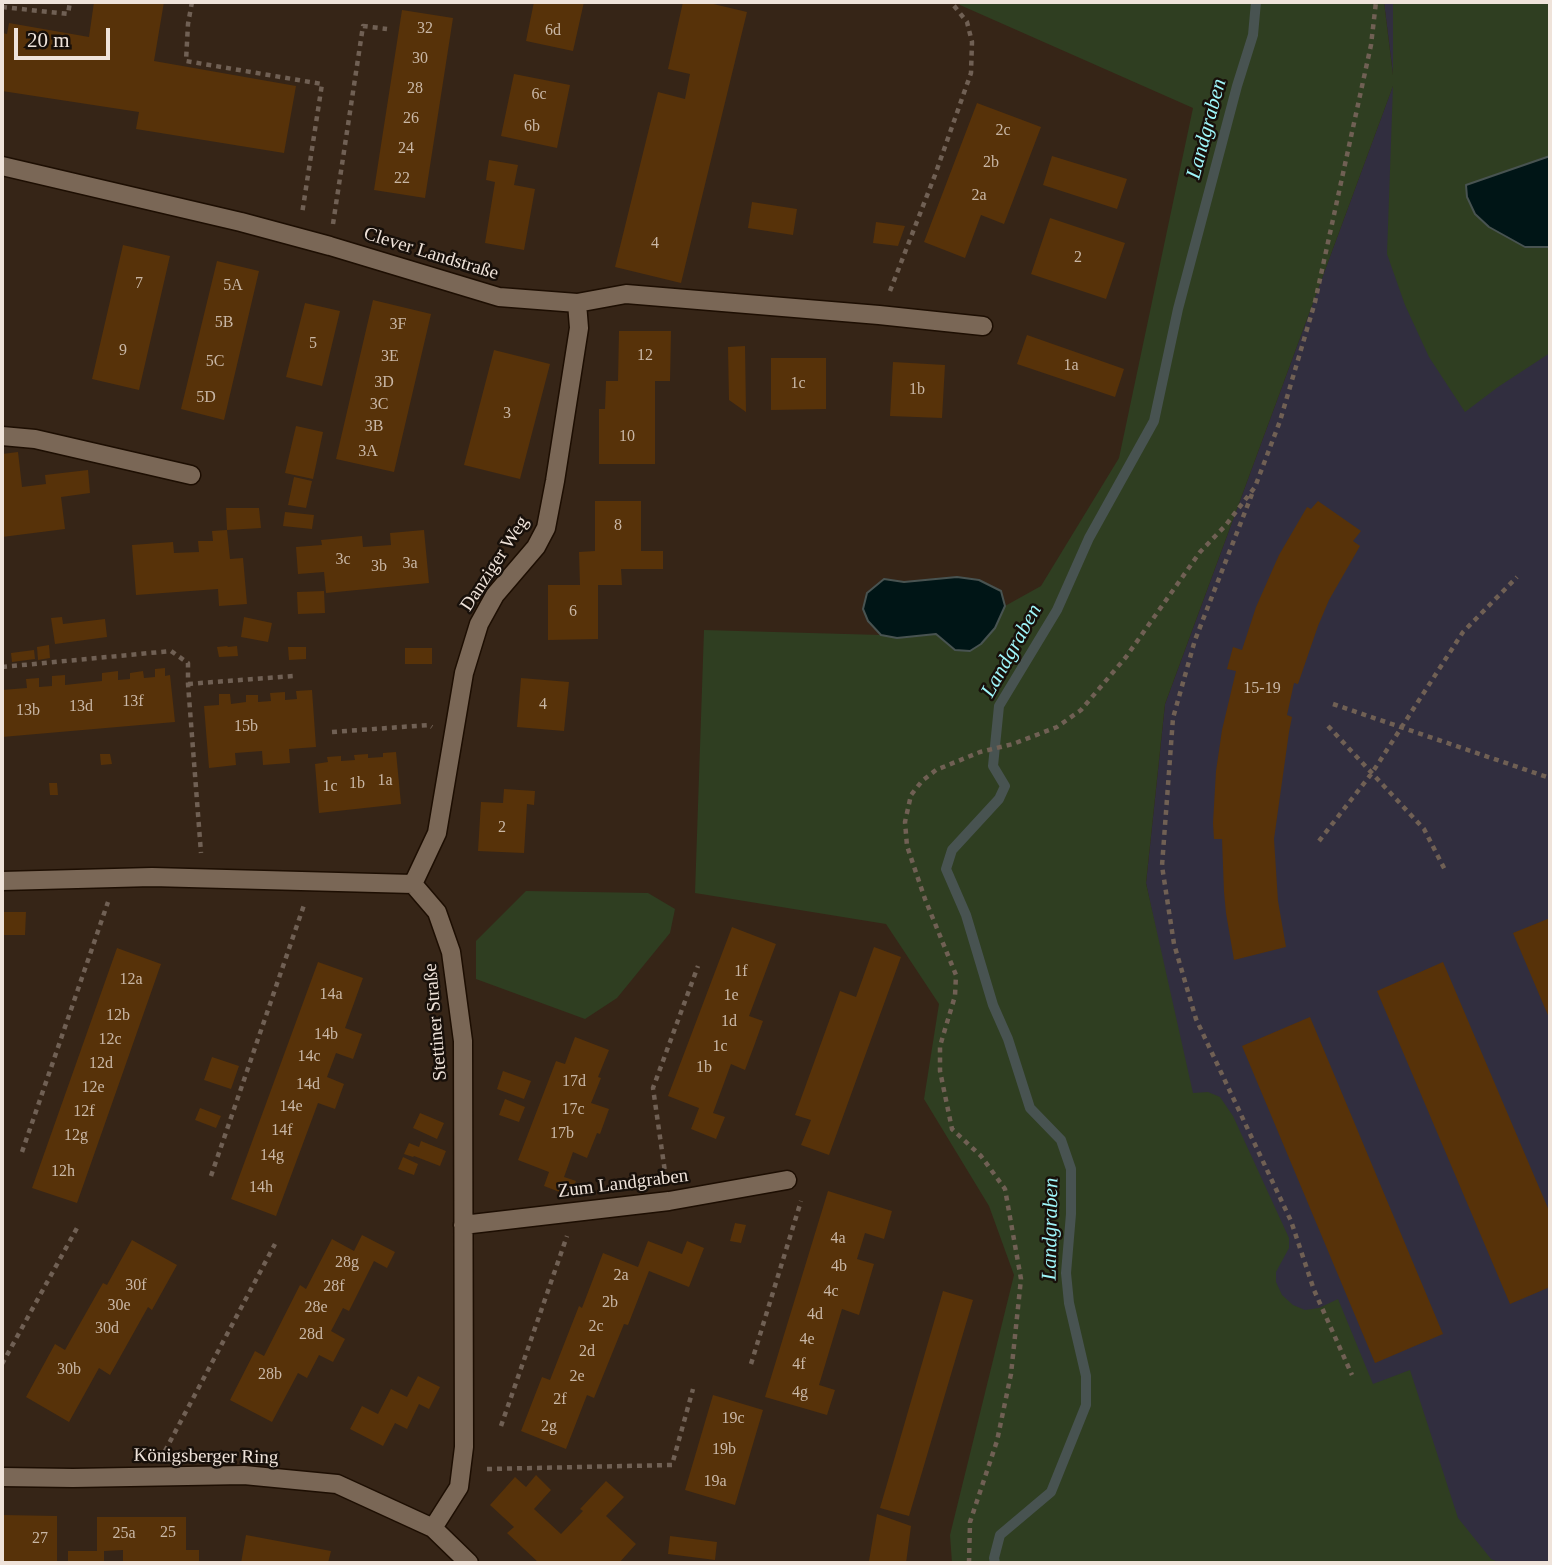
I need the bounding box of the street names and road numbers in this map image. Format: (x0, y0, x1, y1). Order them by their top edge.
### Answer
street label: Clever Landstraße (361, 223, 501, 285)
street label: Danziger Weg (456, 512, 534, 616)
street label: Stettiner Straße (420, 962, 452, 1082)
street label: Zum Landgraben (556, 1165, 690, 1203)
street label: Königsberger Ring (133, 1444, 279, 1470)

